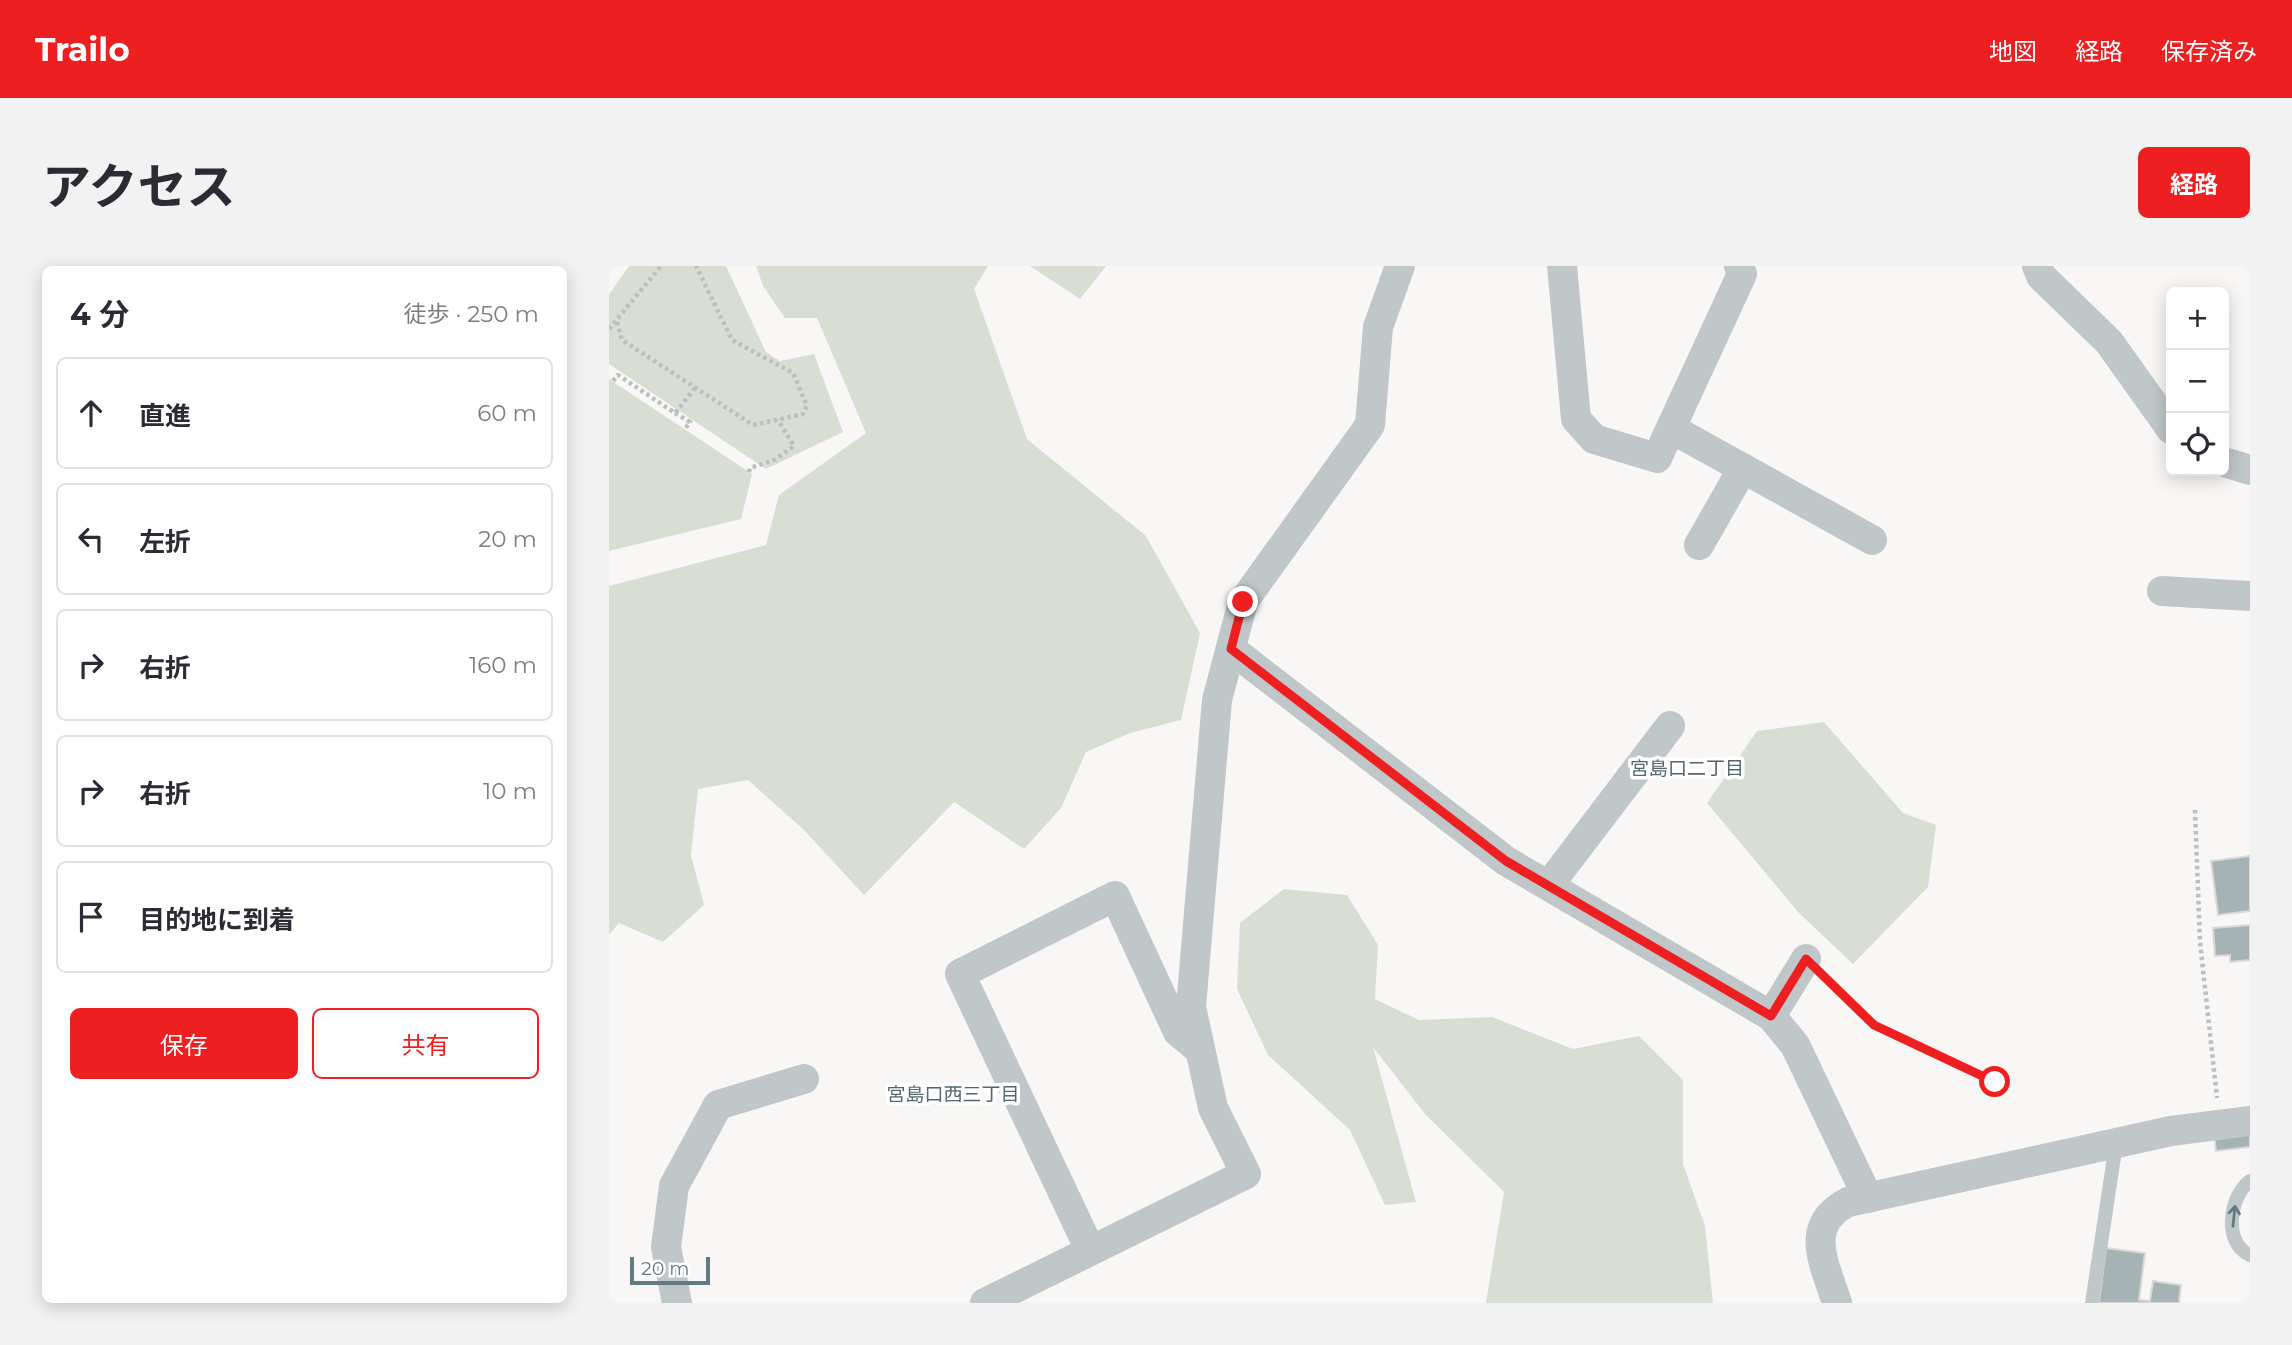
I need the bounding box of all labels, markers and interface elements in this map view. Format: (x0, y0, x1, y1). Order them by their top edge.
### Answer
text: Trailo (35, 29, 130, 69)
text: 地図 (1989, 37, 2037, 66)
text: 経路 (2075, 37, 2123, 66)
text: 保存済み (2161, 37, 2257, 66)
button: 経路 (2138, 147, 2250, 218)
text: アクセス (42, 157, 236, 216)
map controls (2166, 287, 2229, 476)
button: + (2166, 287, 2229, 350)
text: 4 分 (70, 296, 129, 333)
text: 徒歩 · 250 m (403, 300, 539, 328)
button: − (2166, 350, 2229, 413)
icon: ahead (72, 394, 110, 432)
text: 60 m (477, 399, 537, 427)
text: 直進 (139, 400, 191, 432)
button: locate (2166, 413, 2229, 476)
icon: left (72, 520, 110, 558)
text: 20 m (478, 525, 537, 553)
text: 左折 (139, 526, 191, 558)
route end (1227, 586, 1258, 617)
icon: right (72, 646, 110, 684)
text: 160 m (469, 651, 537, 679)
text: 右折 (139, 652, 191, 684)
district label: 宮島口二丁目 (1630, 757, 1744, 780)
icon: right (72, 772, 110, 810)
text: 10 m (483, 777, 537, 805)
text: 右折 (139, 778, 191, 810)
icon: arrive (72, 898, 110, 936)
text: 目的地に到着 (139, 904, 295, 936)
button: 保存 (70, 1008, 298, 1079)
button: 共有 (312, 1008, 539, 1079)
route start (1979, 1066, 2010, 1097)
district label: 宮島口西三丁目 (886, 1083, 1020, 1106)
one-way arrow (2228, 1205, 2241, 1228)
scale bar (630, 1254, 711, 1286)
text: 20 m (641, 1257, 689, 1280)

